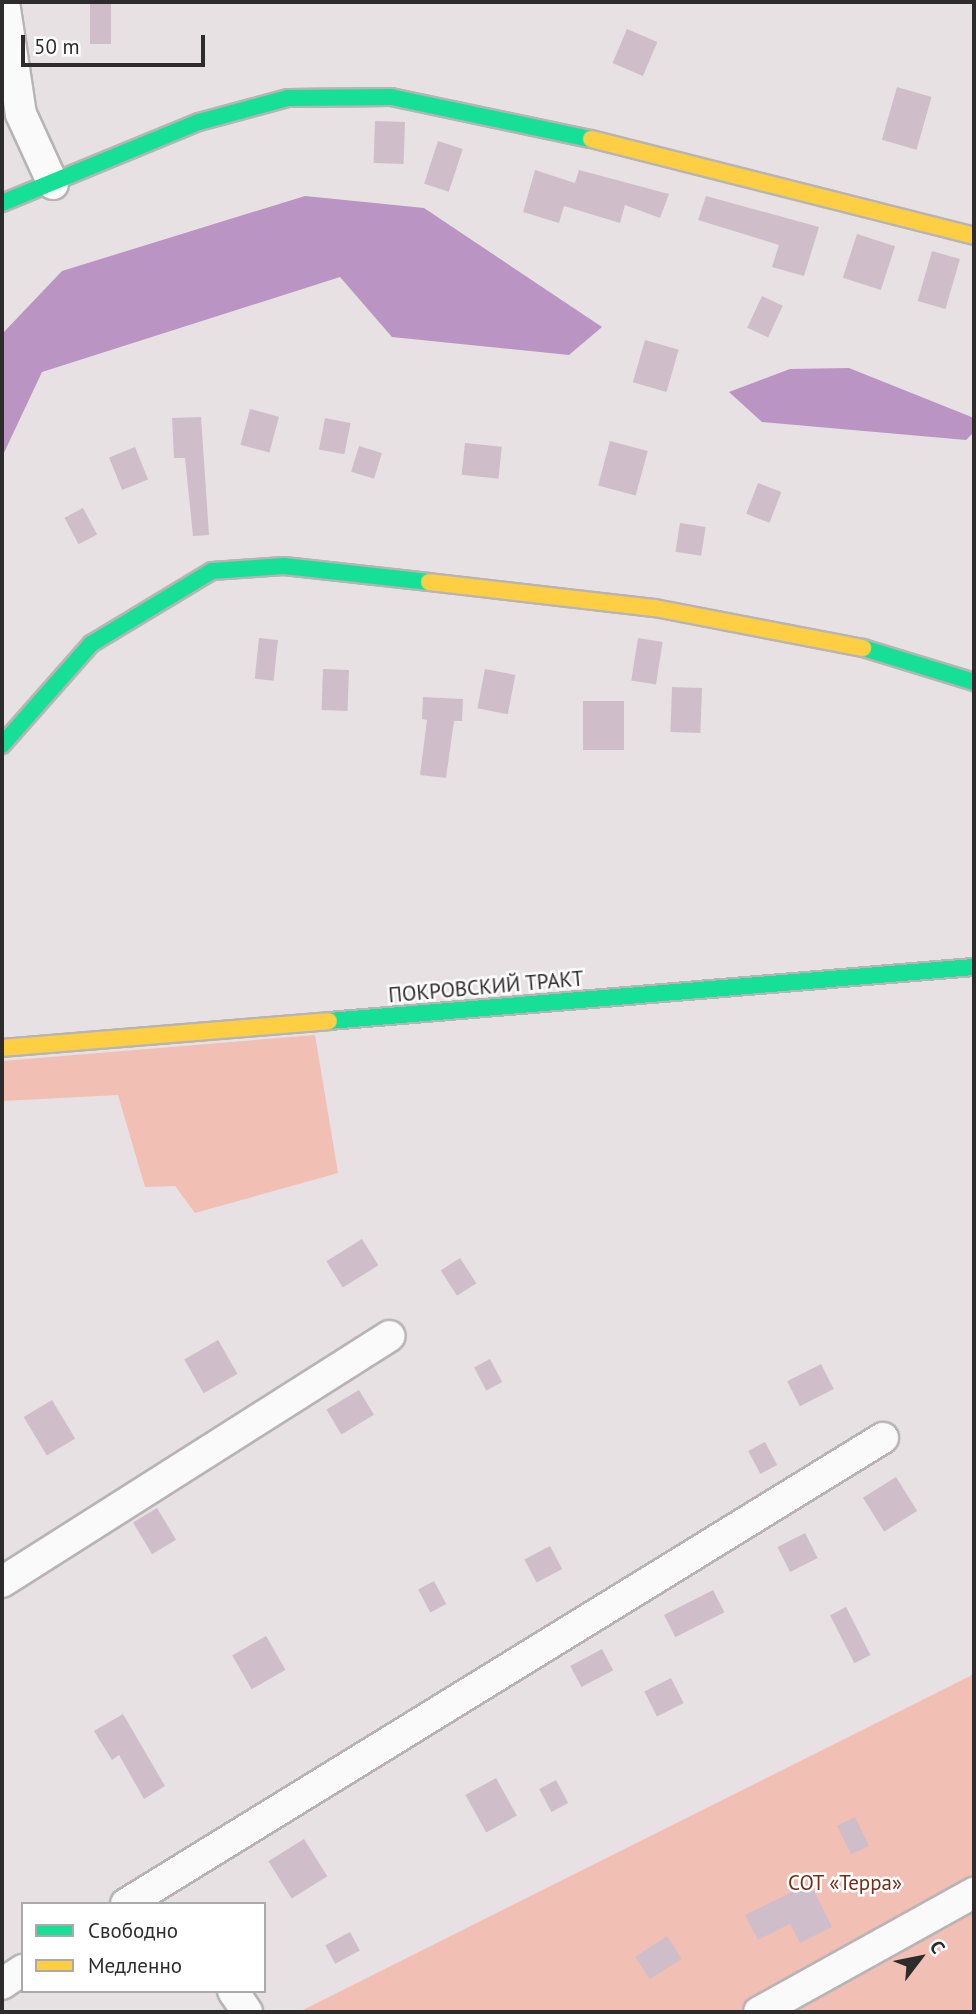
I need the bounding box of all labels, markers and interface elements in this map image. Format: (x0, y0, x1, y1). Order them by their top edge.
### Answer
scale bar (24, 21, 208, 65)
text: 50 m (34, 33, 80, 60)
street label: ПОКРОВСКИЙ ТРАКТ (387, 966, 585, 1008)
park label: СОТ «Терра» (788, 1870, 902, 1896)
legend (21, 1902, 266, 1993)
text: Свободно (88, 1917, 178, 1944)
north arrow (885, 1923, 955, 1993)
text: С (925, 1936, 951, 1958)
text: Медленно (88, 1952, 182, 1979)

